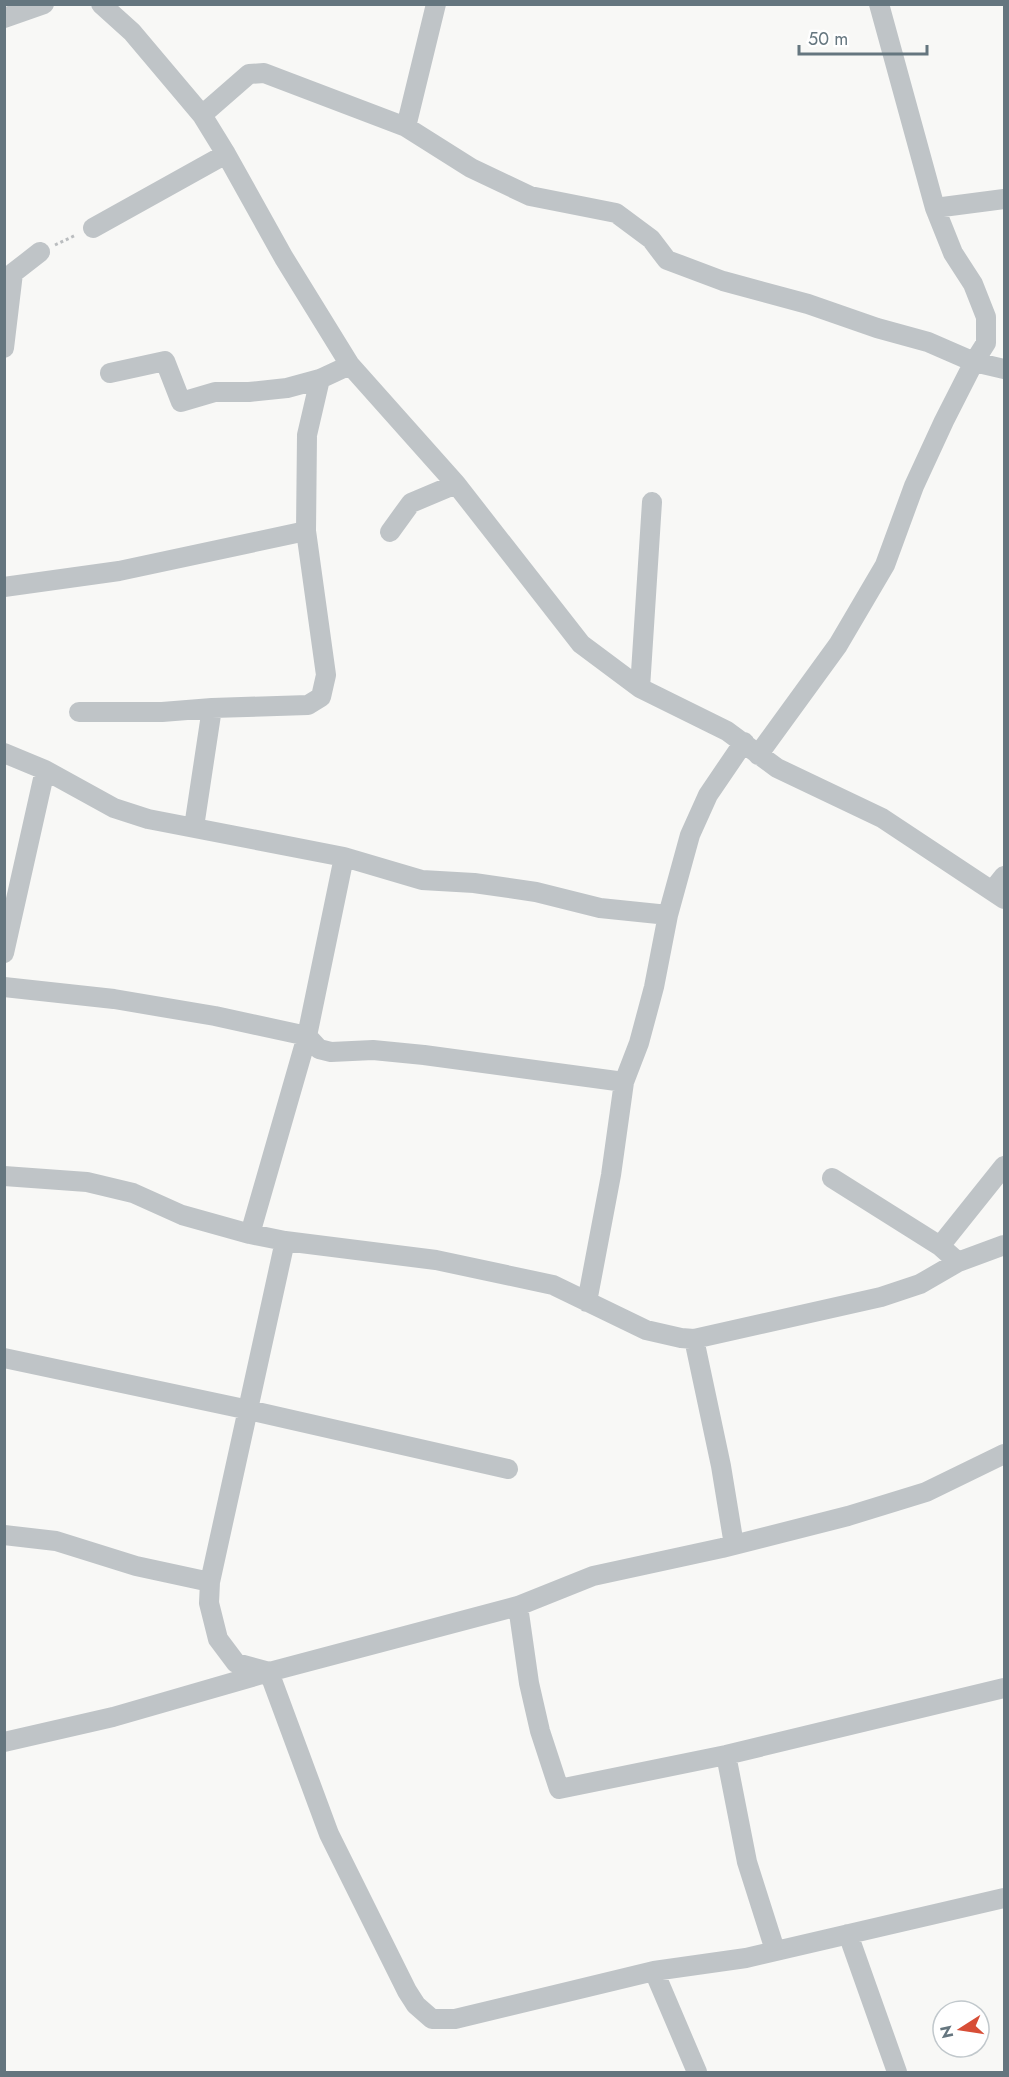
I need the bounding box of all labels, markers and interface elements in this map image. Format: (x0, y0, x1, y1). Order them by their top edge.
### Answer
scale bar (799, 18, 926, 56)
text: 50 m (808, 26, 848, 52)
north arrow (931, 1999, 991, 2059)
text: N (934, 2023, 959, 2041)

